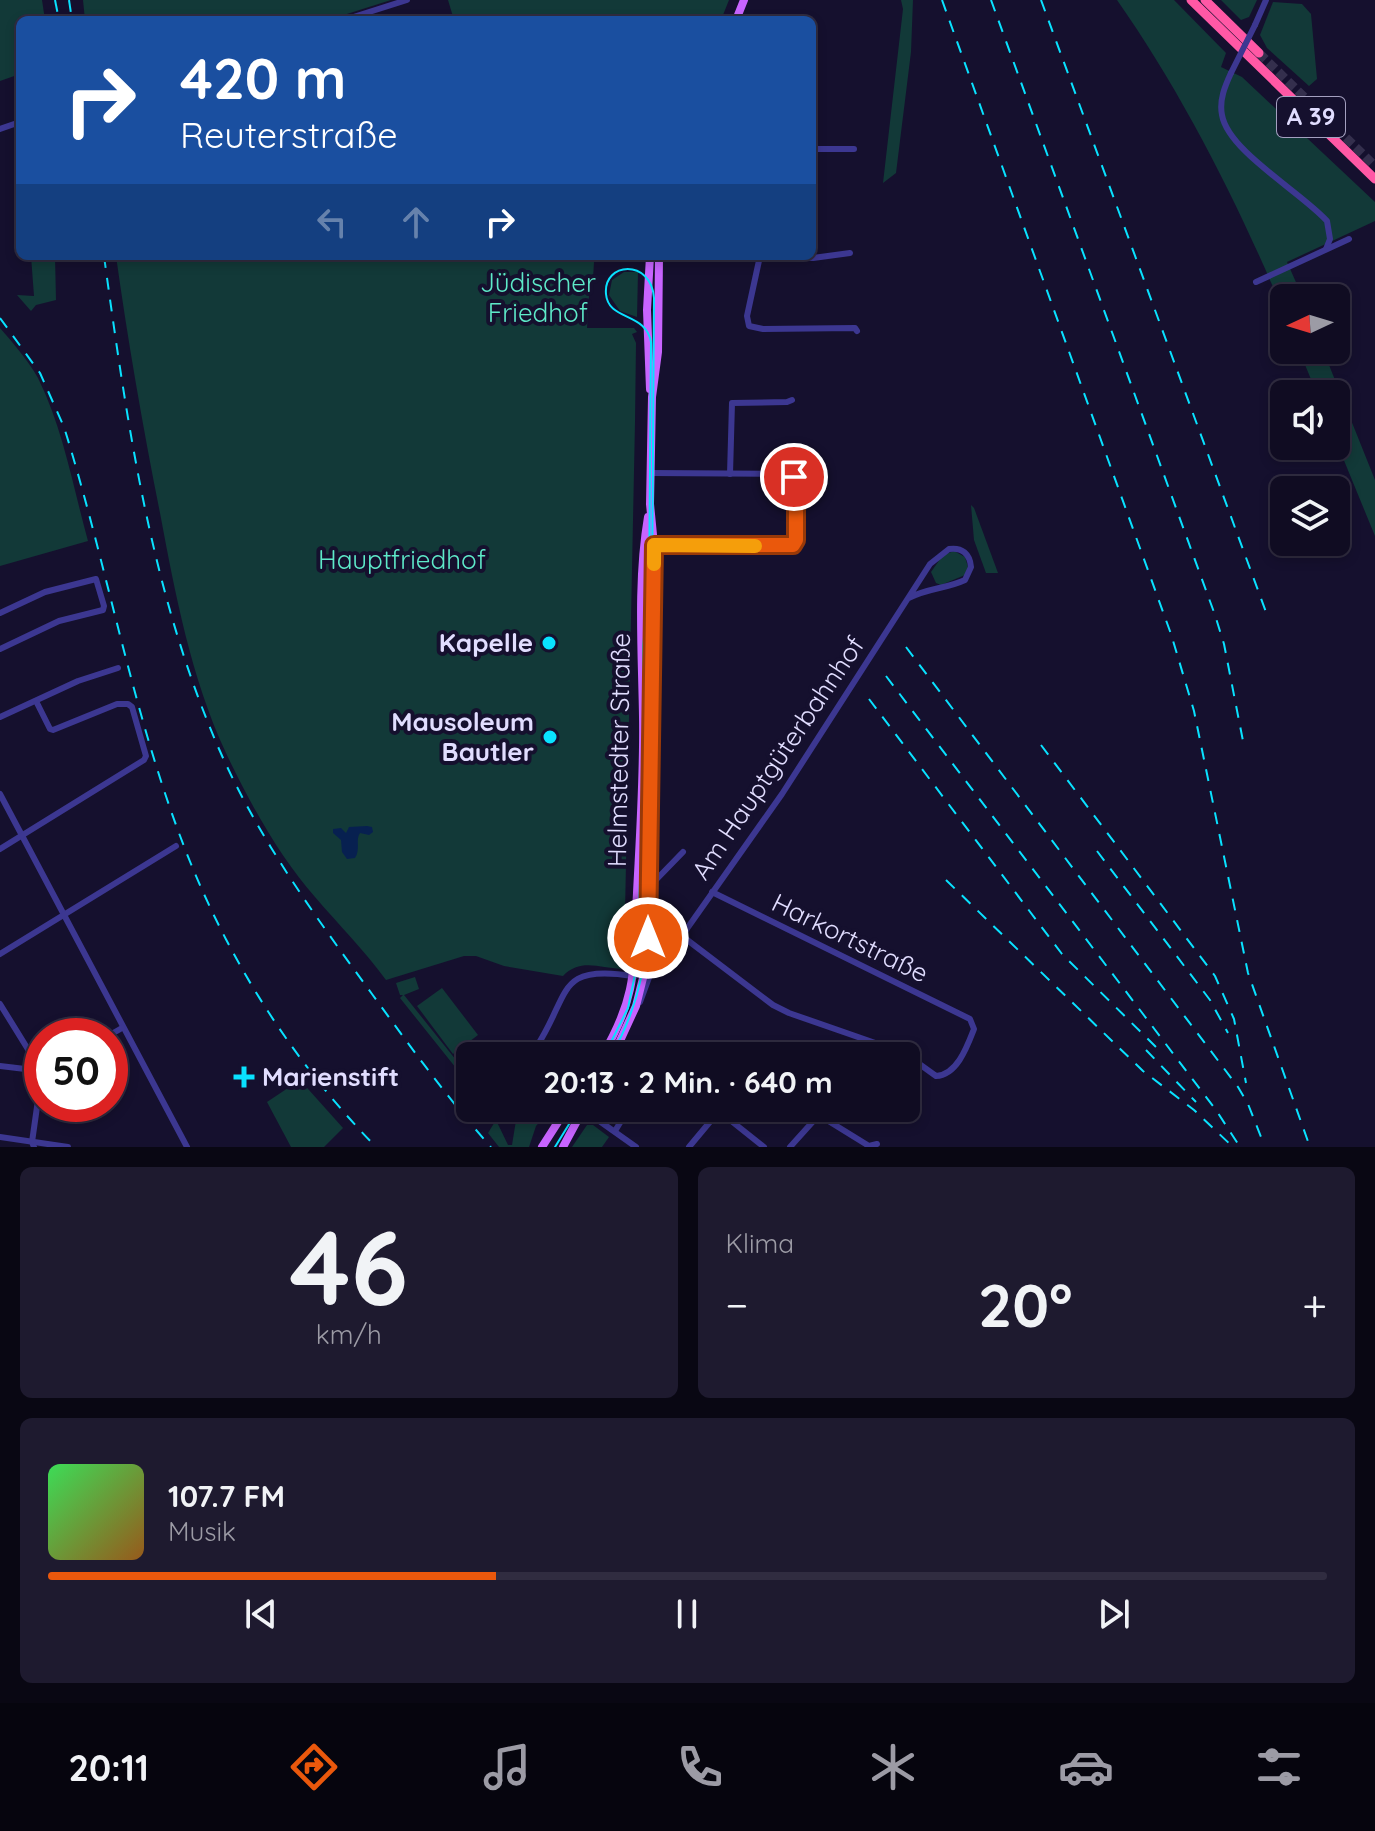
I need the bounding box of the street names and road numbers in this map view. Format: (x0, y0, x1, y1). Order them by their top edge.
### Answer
road number: A 39 (1277, 97, 1345, 137)
street label: Am Hauptgüterbahnhof (684, 630, 871, 886)
street label: Helmstedter Straße (600, 633, 637, 867)
street label: Harkortstraße (767, 886, 934, 990)

